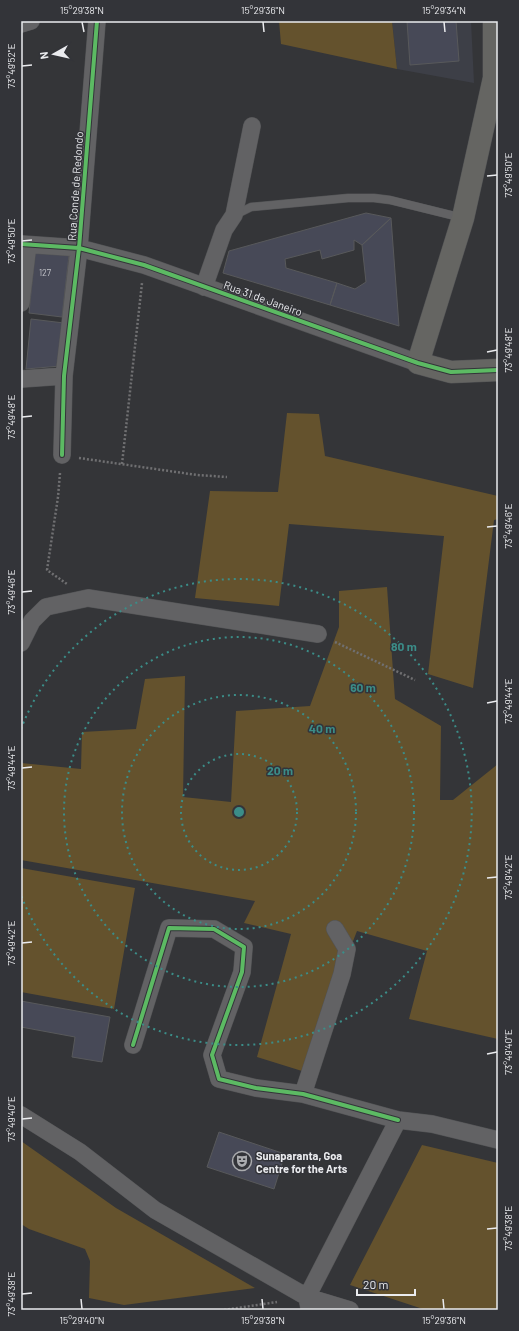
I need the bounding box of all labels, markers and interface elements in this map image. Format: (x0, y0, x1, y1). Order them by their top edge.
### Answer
text: 15°29'38"N (60, 4, 104, 16)
text: 15°29'36"N (241, 4, 285, 16)
text: 15°29'34"N (422, 4, 466, 16)
north arrow (34, 34, 74, 74)
text: 73°49'52"E (5, 44, 17, 88)
text: N (37, 51, 51, 60)
street label: Rua Conde de Redondo (65, 131, 85, 241)
text: 73°49'50"E (502, 152, 514, 198)
text: 73°49'50"E (5, 218, 17, 264)
house number: 127 (39, 267, 52, 278)
street label: Rua 31 de Janeiro (222, 278, 304, 318)
text: 73°49'48"E (502, 327, 514, 373)
text: 73°49'48"E (5, 394, 17, 440)
text: 73°49'46"E (502, 504, 514, 548)
text: 73°49'46"E (5, 570, 17, 614)
text: 80 m (391, 639, 417, 653)
text: 73°49'44"E (502, 678, 514, 724)
text: 60 m (350, 680, 376, 694)
text: 40 m (309, 721, 335, 735)
text: 73°49'44"E (5, 745, 17, 791)
text: 20 m (267, 763, 293, 777)
centre of rings (232, 805, 246, 819)
text: 73°49'42"E (502, 854, 514, 900)
text: 73°49'42"E (5, 920, 17, 966)
text: 73°49'40"E (502, 1029, 514, 1075)
text: 73°49'40"E (5, 1096, 17, 1142)
place label: Sunaparanta, Goa Centre for the Arts (256, 1149, 348, 1175)
theatre icon: Sunaparanta, Goa Centre for the Arts (231, 1150, 253, 1172)
text: 73°49'38"E (502, 1206, 514, 1250)
scale bar (357, 1271, 415, 1297)
text: 73°49'38"E (5, 1272, 17, 1316)
text: 20 m (363, 1277, 389, 1291)
text: 15°29'40"N (60, 1314, 104, 1326)
text: 15°29'38"N (241, 1314, 285, 1326)
text: 15°29'36"N (422, 1314, 466, 1326)

